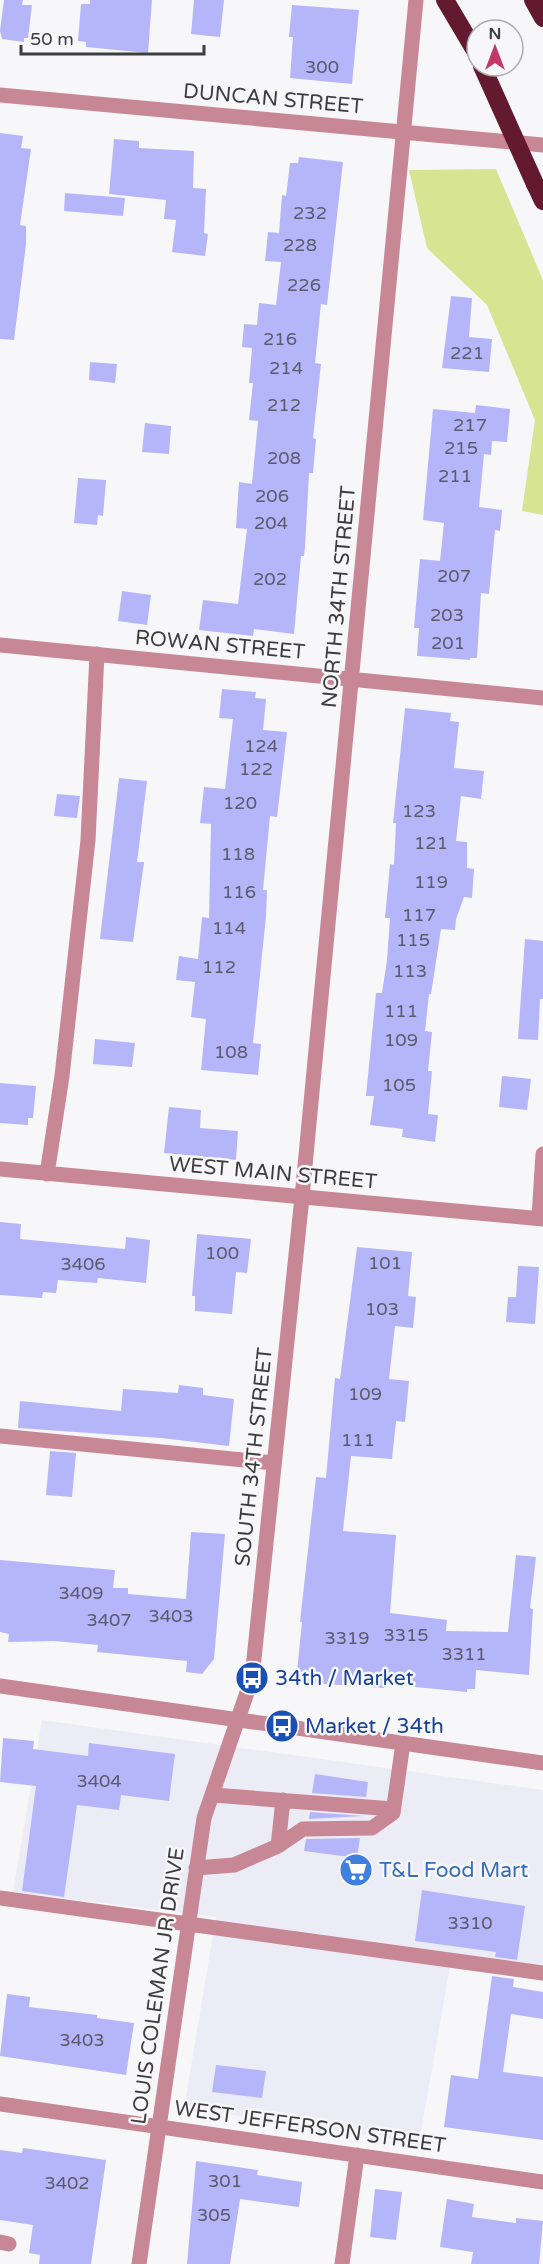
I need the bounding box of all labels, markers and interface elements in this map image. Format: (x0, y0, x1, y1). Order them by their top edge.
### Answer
scale bar (21, 18, 204, 56)
north arrow (465, 18, 525, 78)
text: N (489, 24, 501, 44)
text: 50 m (30, 28, 74, 50)
house number: 300 (305, 56, 339, 78)
street label: DUNCAN STREET (182, 79, 364, 119)
house number: 232 (293, 202, 327, 224)
house number: 228 (283, 234, 317, 256)
house number: 226 (287, 274, 321, 296)
house number: 216 (263, 328, 297, 350)
house number: 221 (450, 342, 484, 364)
house number: 214 (269, 357, 303, 379)
house number: 212 (267, 394, 301, 416)
house number: 217 (453, 414, 487, 436)
house number: 215 (444, 437, 478, 459)
house number: 208 (267, 447, 301, 469)
house number: 211 (438, 465, 472, 487)
house number: 206 (255, 485, 289, 507)
street label: NORTH 34TH STREET (317, 485, 361, 709)
house number: 204 (254, 512, 288, 534)
house number: 207 (437, 565, 471, 587)
house number: 202 (253, 568, 287, 590)
house number: 203 (430, 604, 464, 626)
street label: ROWAN STREET (134, 625, 306, 665)
house number: 201 (431, 632, 465, 654)
house number: 124 (244, 735, 278, 757)
house number: 122 (239, 758, 273, 780)
house number: 120 (223, 792, 257, 814)
house number: 123 (402, 800, 436, 822)
house number: 121 (414, 832, 448, 854)
house number: 118 (221, 843, 255, 865)
house number: 119 (414, 871, 448, 893)
house number: 116 (222, 881, 256, 903)
house number: 117 (402, 904, 436, 926)
house number: 114 (212, 917, 246, 939)
house number: 115 (396, 929, 430, 951)
house number: 112 (202, 956, 236, 978)
house number: 113 (393, 960, 427, 982)
house number: 111 (384, 1000, 418, 1022)
house number: 109 (384, 1029, 418, 1051)
house number: 108 (214, 1041, 248, 1063)
house number: 105 (382, 1074, 416, 1096)
street label: WEST MAIN STREET (168, 1151, 378, 1195)
house number: 100 (205, 1242, 239, 1264)
house number: 101 (368, 1252, 402, 1274)
house number: 3406 (60, 1253, 106, 1275)
house number: 103 (365, 1298, 399, 1320)
street label: SOUTH 34TH STREET (230, 1346, 278, 1568)
house number: 109 (348, 1383, 382, 1405)
house number: 111 (341, 1429, 375, 1451)
house number: 3409 (58, 1582, 104, 1604)
house number: 3403 (148, 1605, 194, 1627)
house number: 3407 (86, 1609, 132, 1631)
house number: 3315 (383, 1624, 429, 1646)
house number: 3319 (324, 1627, 370, 1649)
house number: 3311 (441, 1643, 487, 1665)
bus stop icon: 34th / Market (234, 1660, 270, 1696)
place label: 34th / Market (275, 1666, 414, 1691)
bus stop icon: Market / 34th (264, 1708, 300, 1744)
place label: Market / 34th (305, 1714, 444, 1739)
house number: 3404 (76, 1770, 122, 1792)
street label: LOUIS COLEMAN JR DRIVE (126, 1846, 190, 2126)
supermarket icon: T&L Food Mart (338, 1852, 374, 1888)
place label: T&L Food Mart (379, 1858, 528, 1883)
house number: 3310 (447, 1912, 493, 1934)
house number: 3403 (59, 2029, 105, 2051)
street label: WEST JEFFERSON STREET (173, 2096, 448, 2158)
house number: 301 (208, 2170, 242, 2192)
house number: 3402 (44, 2172, 90, 2194)
house number: 305 (197, 2204, 231, 2226)

